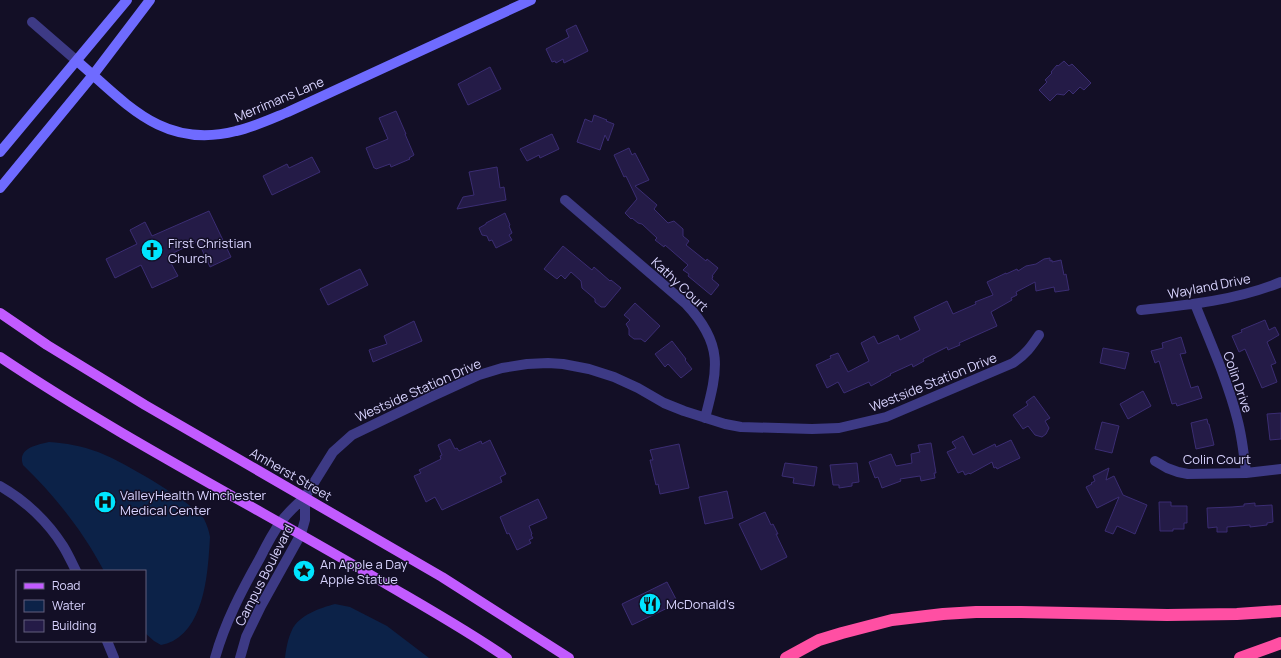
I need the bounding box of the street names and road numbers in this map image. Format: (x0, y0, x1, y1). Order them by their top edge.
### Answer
street label: Merrimans Lane (232, 72, 327, 126)
street label: Kathy Court (648, 253, 712, 315)
street label: Wayland Drive (1166, 269, 1252, 303)
street label: Westside Station Drive (867, 348, 1000, 416)
street label: Colin Drive (1219, 349, 1257, 415)
street label: Westside Station Drive (352, 354, 484, 426)
street label: Amherst Street (247, 443, 335, 505)
street label: Colin Court (1183, 450, 1251, 468)
street label: Campus Boulevard (231, 521, 297, 629)

